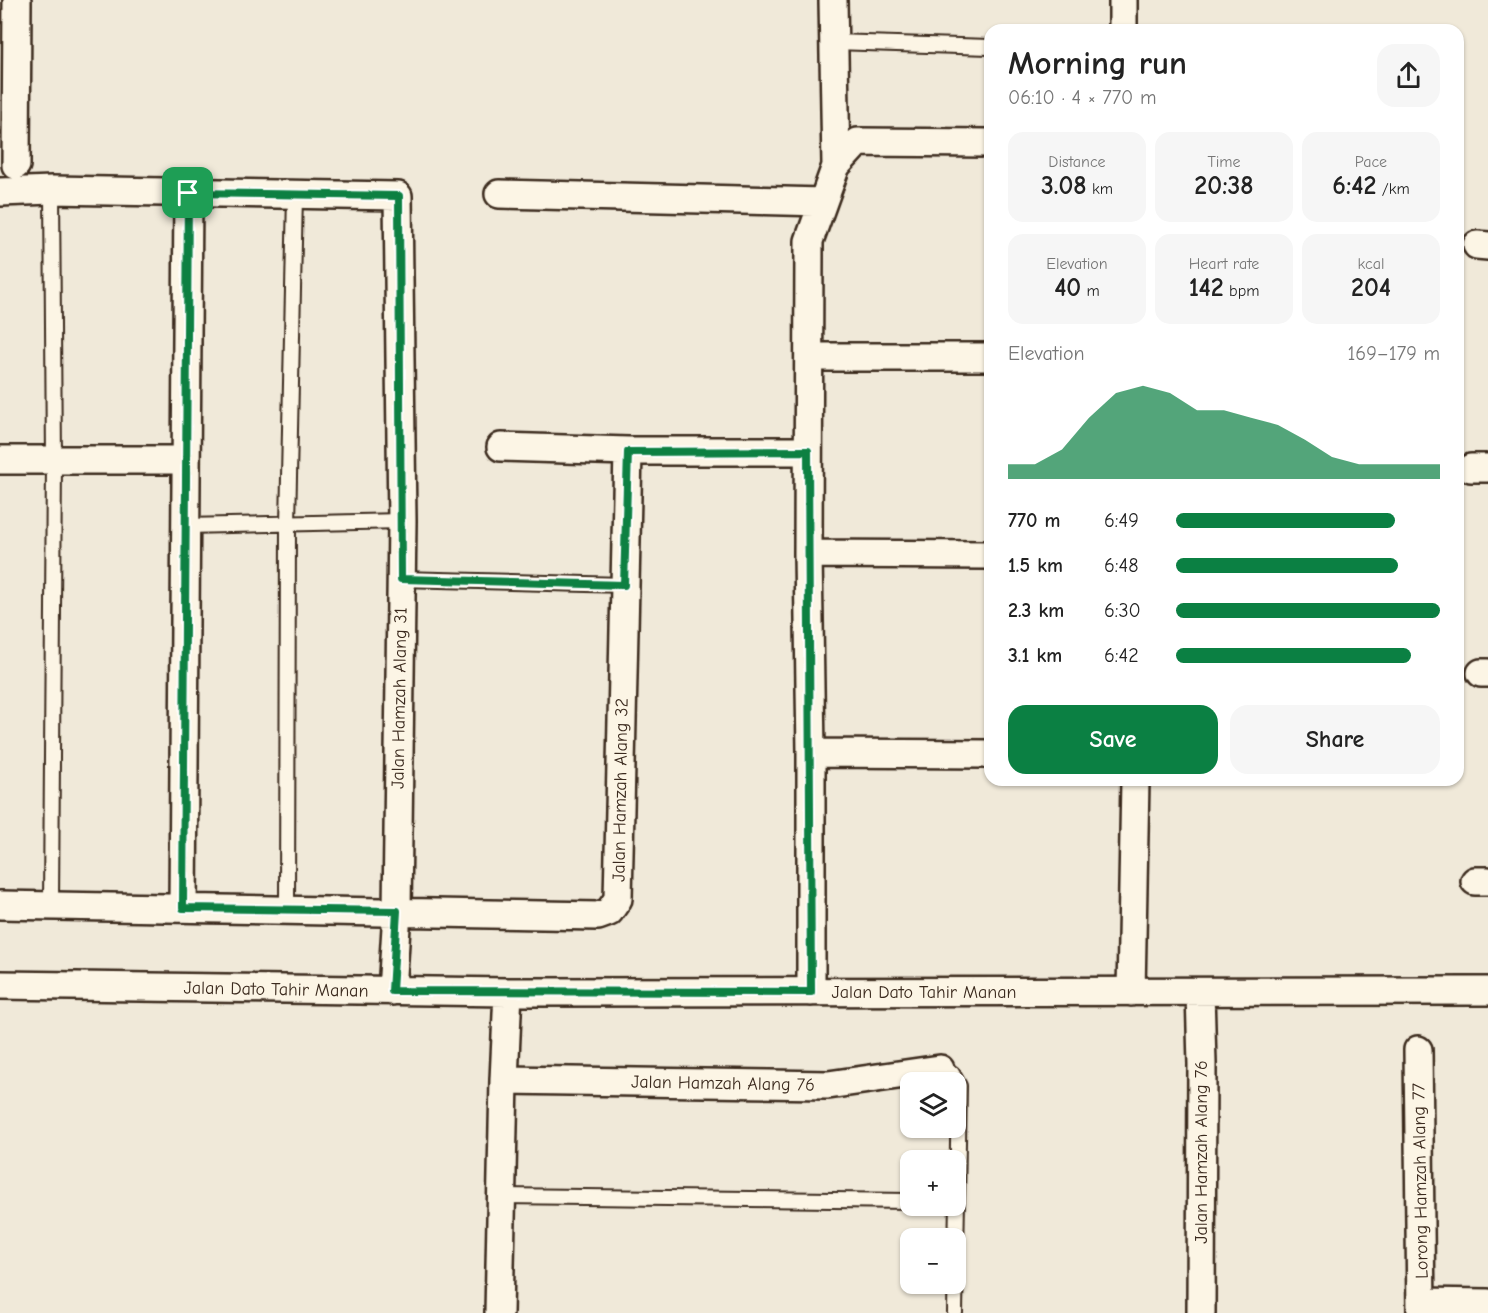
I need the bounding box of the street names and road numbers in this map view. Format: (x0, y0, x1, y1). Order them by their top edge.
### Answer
street label: Jalan Hamzah Alang 31 (387, 607, 412, 789)
street label: Jalan Hamzah Alang 32 (608, 698, 633, 882)
street label: Jalan Dato Tahir Manan (183, 977, 369, 1002)
street label: Jalan Dato Tahir Manan (832, 982, 1016, 1003)
street label: Jalan Hamzah Alang 76 (1191, 1060, 1212, 1244)
street label: Jalan Hamzah Alang 76 (631, 1071, 815, 1096)
street label: Lorong Hamzah Alang 77 (1408, 1082, 1433, 1279)

